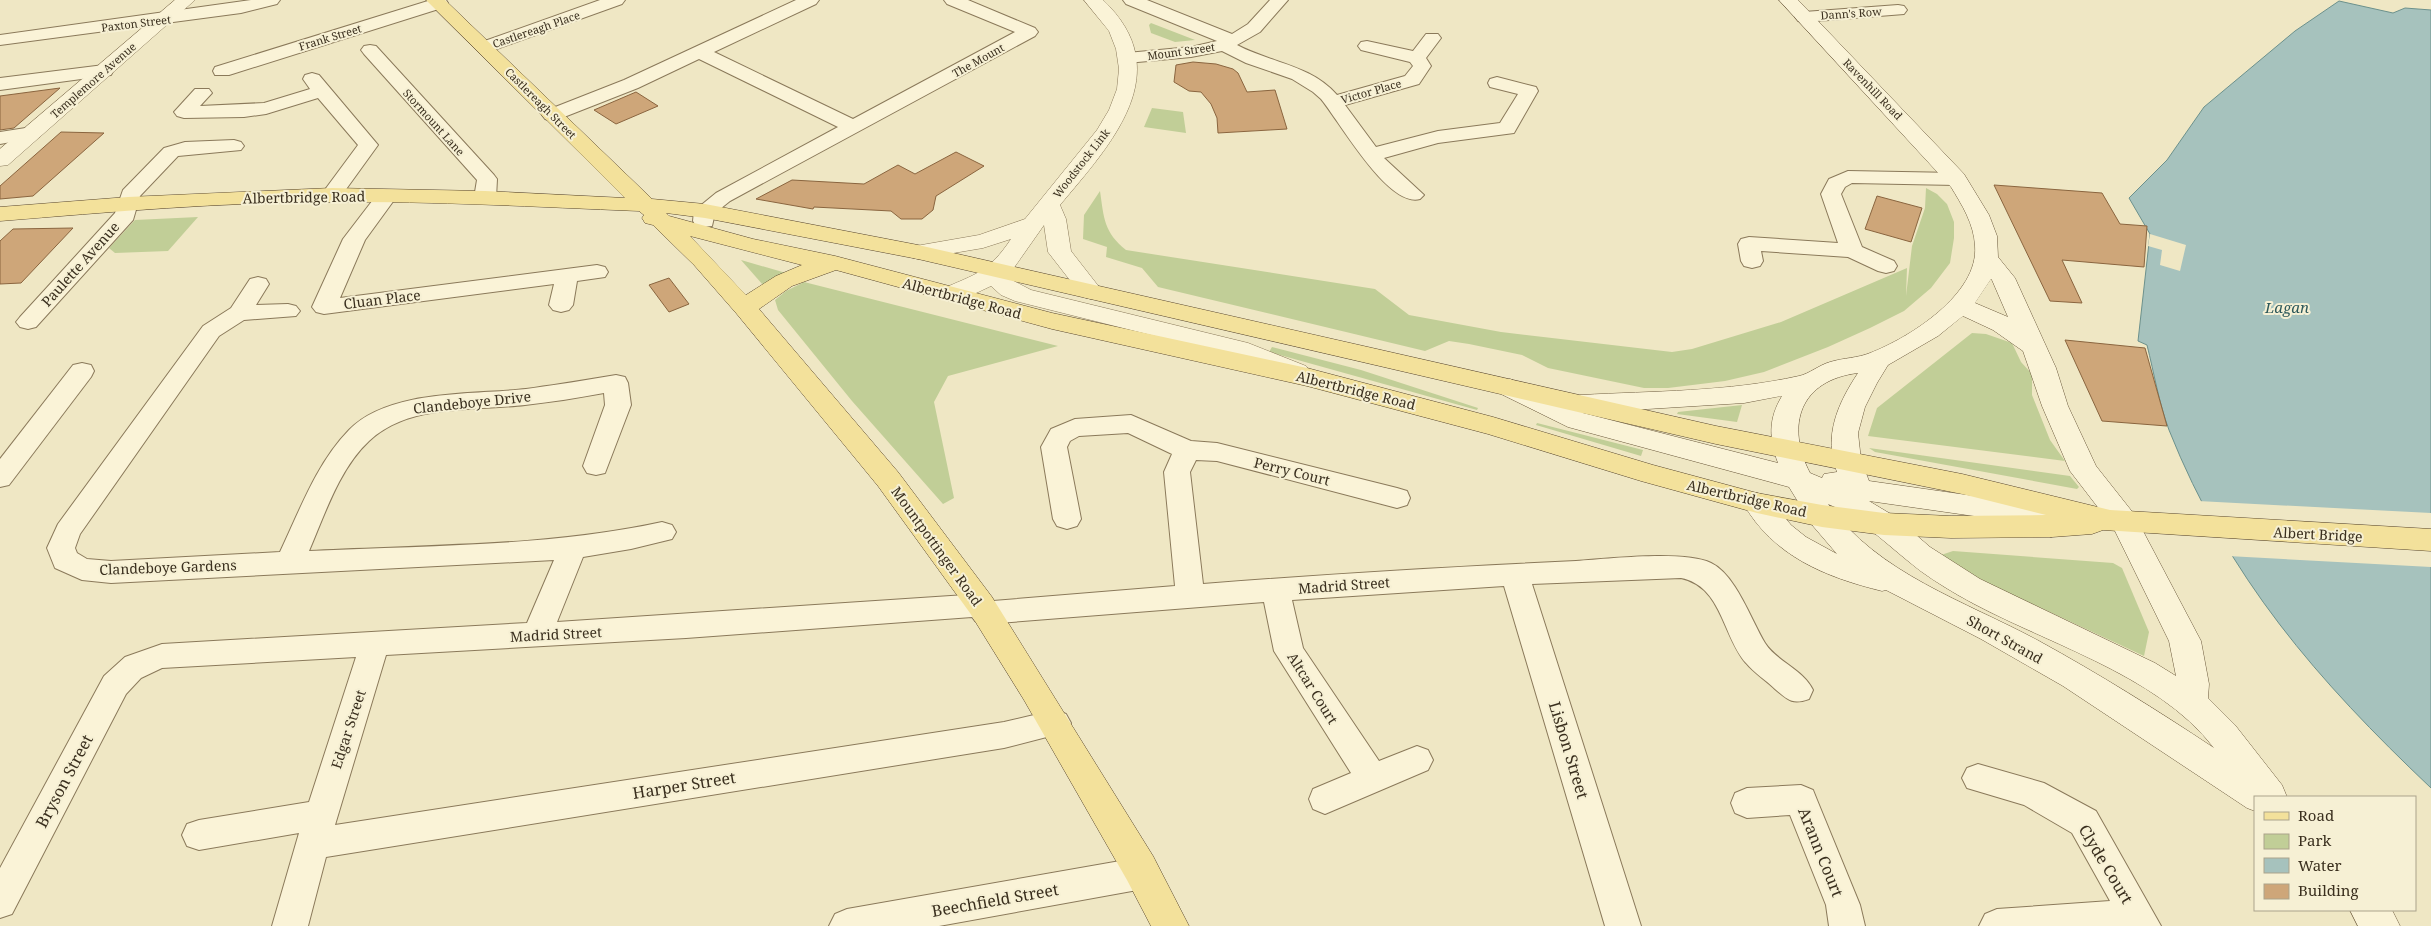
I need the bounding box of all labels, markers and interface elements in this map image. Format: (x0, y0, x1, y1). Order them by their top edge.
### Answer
street label: Dann's Row (1820, 3, 1883, 23)
street label: Castlereagh Place (490, 7, 582, 51)
street label: Paxton Street (100, 11, 172, 35)
street label: Frank Street (297, 20, 363, 54)
street label: Templemore Avenue (47, 39, 139, 121)
street label: Mount Street (1146, 39, 1216, 63)
street label: The Mount (949, 40, 1007, 80)
street label: Ravenhill Road (1840, 55, 1906, 123)
street label: Castlereagh Street (502, 64, 580, 142)
street label: Victor Place (1339, 75, 1403, 107)
street label: Stormount Lane (400, 85, 468, 159)
street label: Woodstock Link (1049, 125, 1113, 201)
street label: Albertbridge Road (243, 186, 366, 208)
street label: Paulette Avenue (37, 217, 123, 311)
street label: Albertbridge Road (900, 273, 1024, 323)
street label: Cluan Place (342, 285, 422, 313)
water label: Lagan (2264, 297, 2309, 317)
street label: Albertbridge Road (1294, 366, 1418, 414)
street label: Clandeboye Drive (412, 386, 532, 418)
street label: Perry Court (1252, 452, 1332, 490)
street label: Albertbridge Road (1685, 475, 1809, 521)
street label: Mountpottinger Road (887, 483, 987, 610)
street label: Albert Bridge (2273, 522, 2363, 546)
street label: Clandeboye Gardens (99, 555, 237, 579)
street label: Madrid Street (1297, 572, 1391, 598)
street label: Short Strand (1964, 610, 2047, 668)
street label: Madrid Street (510, 622, 602, 646)
street label: Altcar Court (1283, 649, 1343, 728)
street label: Edgar Street (326, 687, 370, 771)
street label: Lisbon Street (1544, 699, 1594, 802)
street label: Bryson Street (30, 730, 98, 831)
street label: Harper Street (631, 766, 737, 804)
legend (2254, 796, 2416, 911)
street label: Arann Court (1793, 804, 1849, 900)
text: Road (2298, 805, 2334, 825)
street label: Clyde Court (2074, 820, 2138, 908)
text: Park (2298, 830, 2332, 850)
text: Water (2298, 855, 2341, 875)
street label: Beechfield Street (930, 878, 1060, 922)
text: Building (2298, 880, 2359, 900)

